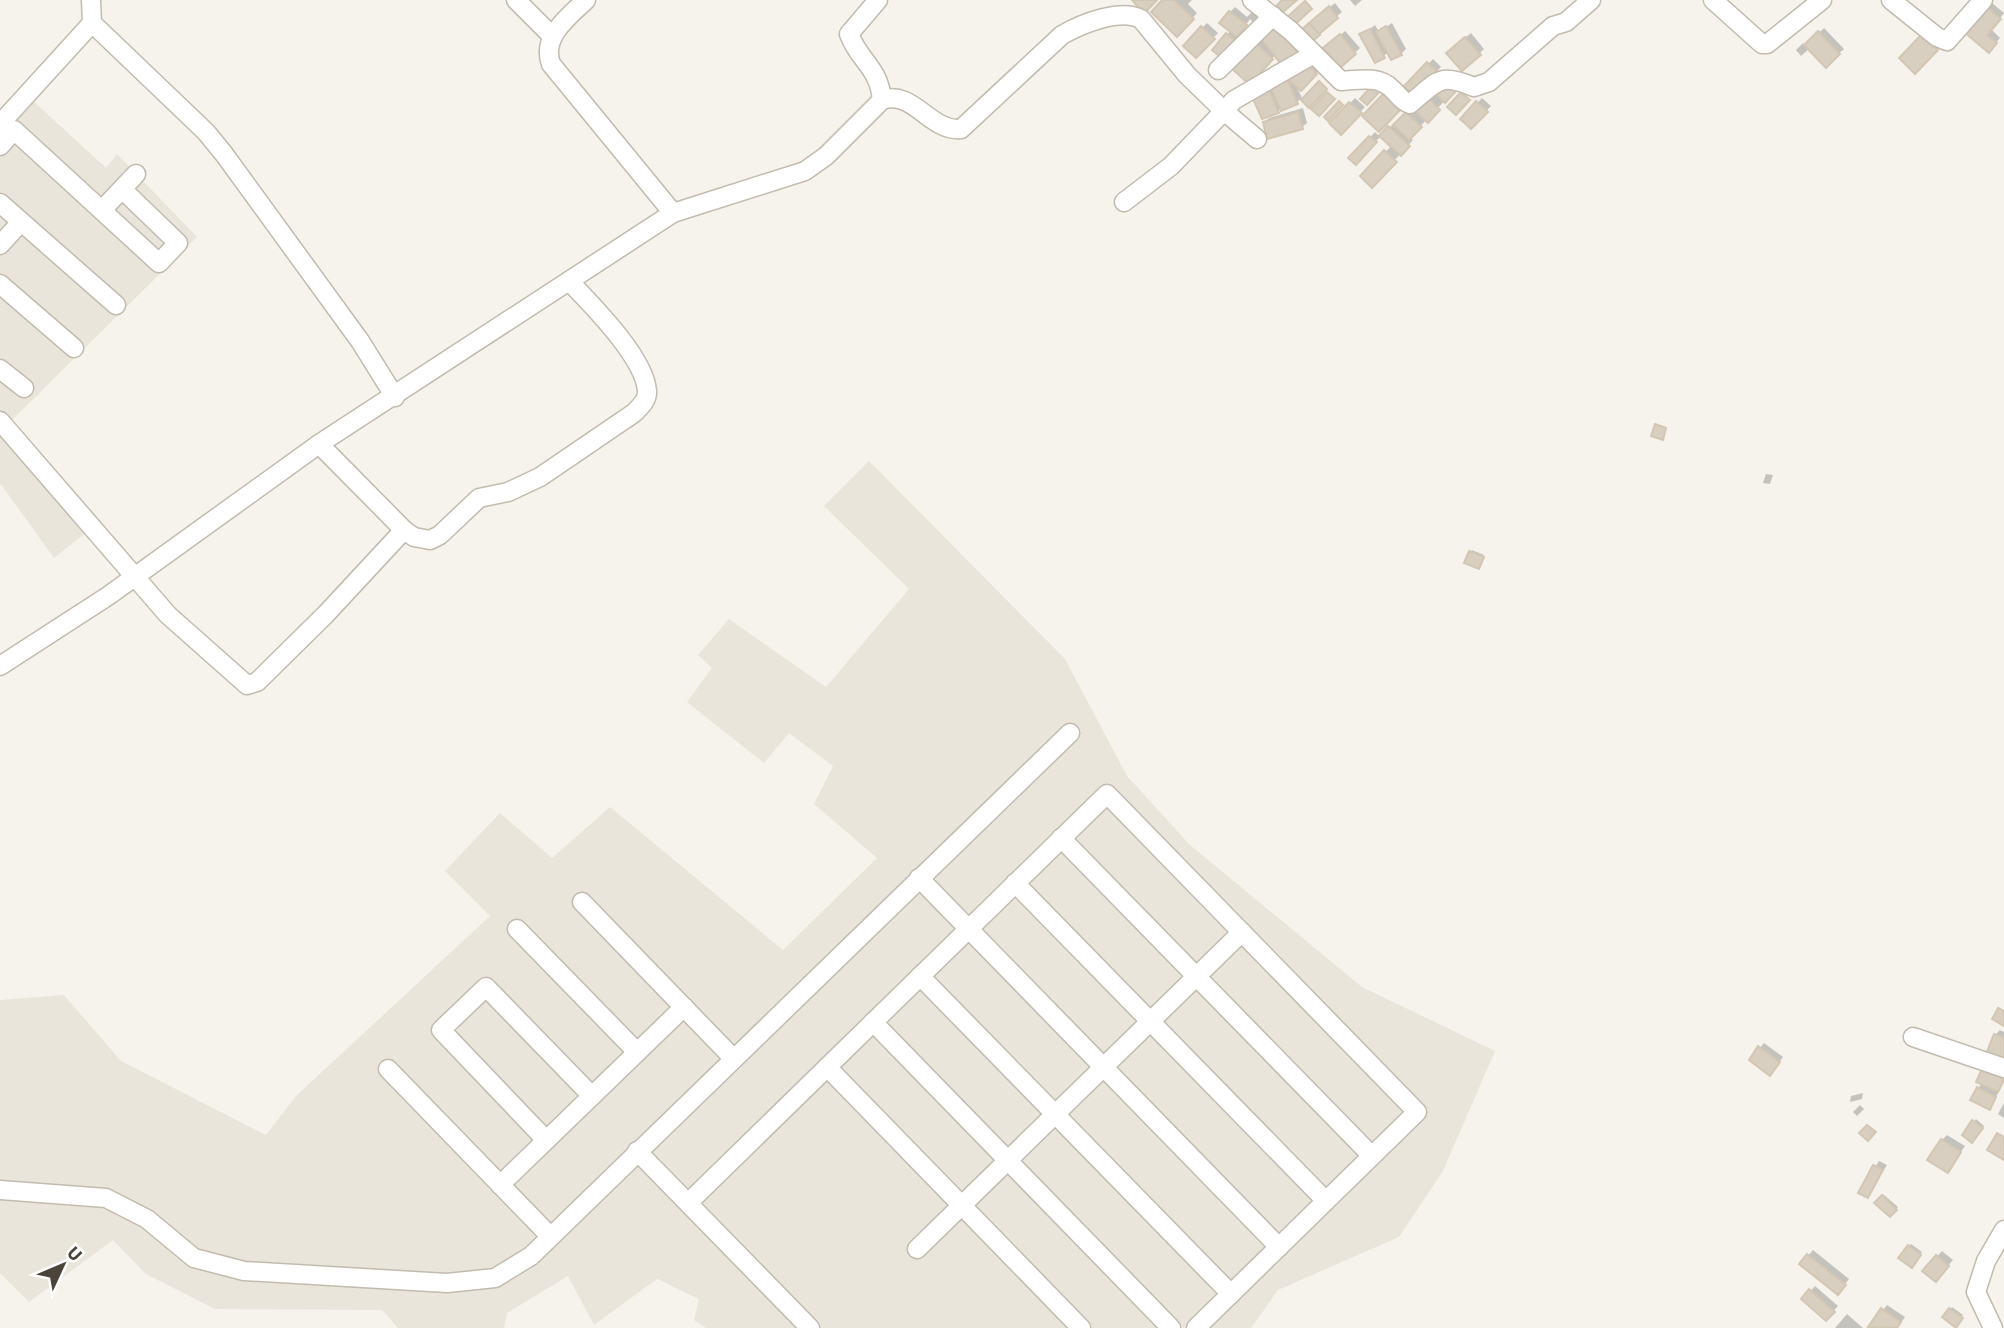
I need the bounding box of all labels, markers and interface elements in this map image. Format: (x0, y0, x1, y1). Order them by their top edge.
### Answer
north arrow (28, 1230, 98, 1300)
text: U (60, 1240, 88, 1268)

